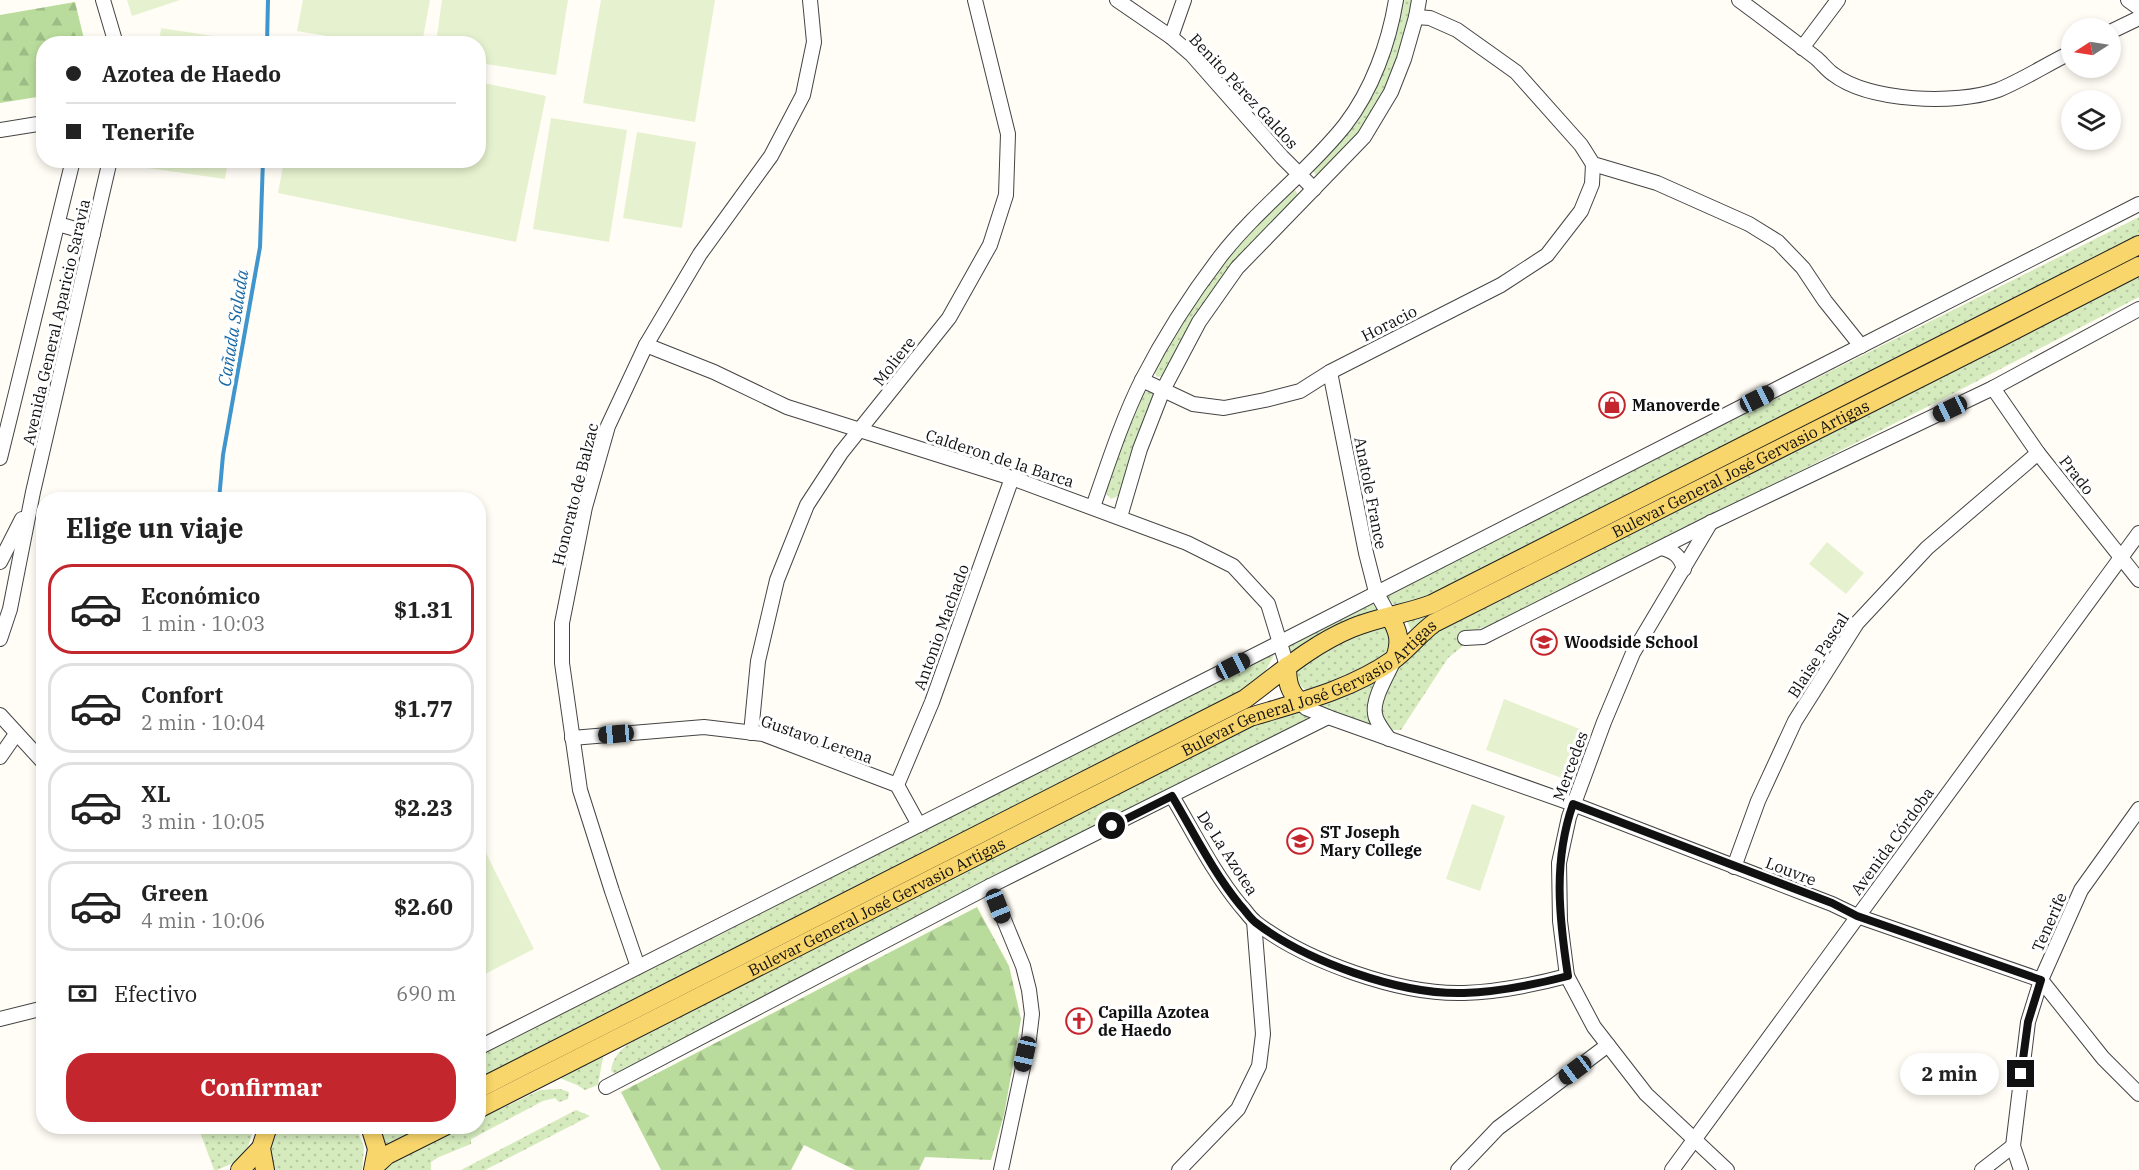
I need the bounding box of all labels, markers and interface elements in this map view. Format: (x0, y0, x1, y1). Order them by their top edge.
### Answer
north arrow (2061, 18, 2121, 78)
map controls (2061, 18, 2121, 150)
street label: Benito Pérez Galdos (1185, 29, 1303, 153)
text: Azotea de Haedo (102, 59, 281, 88)
button: layers (2061, 90, 2121, 150)
text: Tenerife (102, 117, 195, 146)
street label: Avenida General Aparicio Saravia (18, 197, 94, 447)
water label: Cañada Salada (212, 268, 254, 388)
street label: Horacio (1358, 301, 1420, 345)
street label: Moliere (869, 332, 919, 390)
car (1737, 383, 1777, 415)
shop icon: Manoverde (1597, 390, 1627, 420)
car (1930, 393, 1970, 425)
street label: Bulevar General José Gervasio Artigas (1608, 395, 1873, 542)
place label: Manoverde (1632, 395, 1720, 415)
street label: Honorato de Balzac (548, 421, 602, 567)
street label: Calderon de la Barca (923, 425, 1077, 492)
street label: Anatole France (1350, 435, 1392, 551)
street label: Prado (2055, 451, 2099, 499)
text: Elige un viaje (66, 510, 244, 545)
street label: Antonio Machado (909, 561, 973, 693)
text: Económico (141, 581, 260, 610)
icon: car (69, 582, 123, 636)
text: $1.31 (394, 595, 453, 624)
street label: Blaise Pascal (1783, 609, 1853, 701)
text: 1 min · 10:03 (141, 610, 265, 637)
street label: Bulevar General José Gervasio Artigas (1178, 615, 1440, 760)
school or university icon: Woodside School (1529, 627, 1559, 657)
place label: Woodside School (1564, 632, 1698, 652)
car (1213, 650, 1253, 682)
text: Confort (141, 680, 223, 709)
icon: car (69, 681, 123, 735)
text: $1.77 (394, 694, 453, 723)
text: 2 min · 10:04 (141, 709, 265, 736)
street label: Gustavo Lerena (758, 710, 876, 768)
car (597, 723, 635, 745)
street label: Mercedes (1548, 728, 1592, 804)
text: XL (141, 779, 171, 808)
icon: car (69, 780, 123, 834)
street label: Avenida Córdoba (1846, 783, 1938, 899)
text: $2.23 (394, 793, 453, 822)
street label: De La Azotea (1193, 807, 1263, 899)
text: 3 min · 10:05 (141, 808, 265, 835)
route start (1098, 812, 1125, 839)
place label: ST Joseph Mary College (1320, 822, 1422, 860)
school or university icon: ST Joseph Mary College (1285, 826, 1315, 856)
street label: Bulevar General José Gervasio Artigas (745, 833, 1009, 980)
street label: Louvre (1763, 852, 1819, 890)
text: Green (141, 878, 208, 907)
icon: car (69, 879, 123, 933)
car (983, 886, 1013, 926)
street label: Tenerife (2027, 889, 2071, 955)
text: $2.60 (394, 892, 453, 921)
text: 4 min · 10:06 (141, 907, 265, 934)
icon: cash (66, 977, 99, 1010)
text: Efectivo (114, 979, 197, 1008)
text: 690 m (396, 980, 456, 1007)
place label: Capilla Azotea de Haedo (1098, 1002, 1209, 1040)
church icon: Capilla Azotea de Haedo (1064, 1006, 1094, 1036)
car (1012, 1034, 1038, 1074)
car (1555, 1052, 1595, 1088)
button: Confirmar (66, 1053, 456, 1122)
callout: 2 min (1901, 1053, 2000, 1095)
text: 2 min (1922, 1060, 1978, 1087)
route end (2007, 1060, 2034, 1087)

